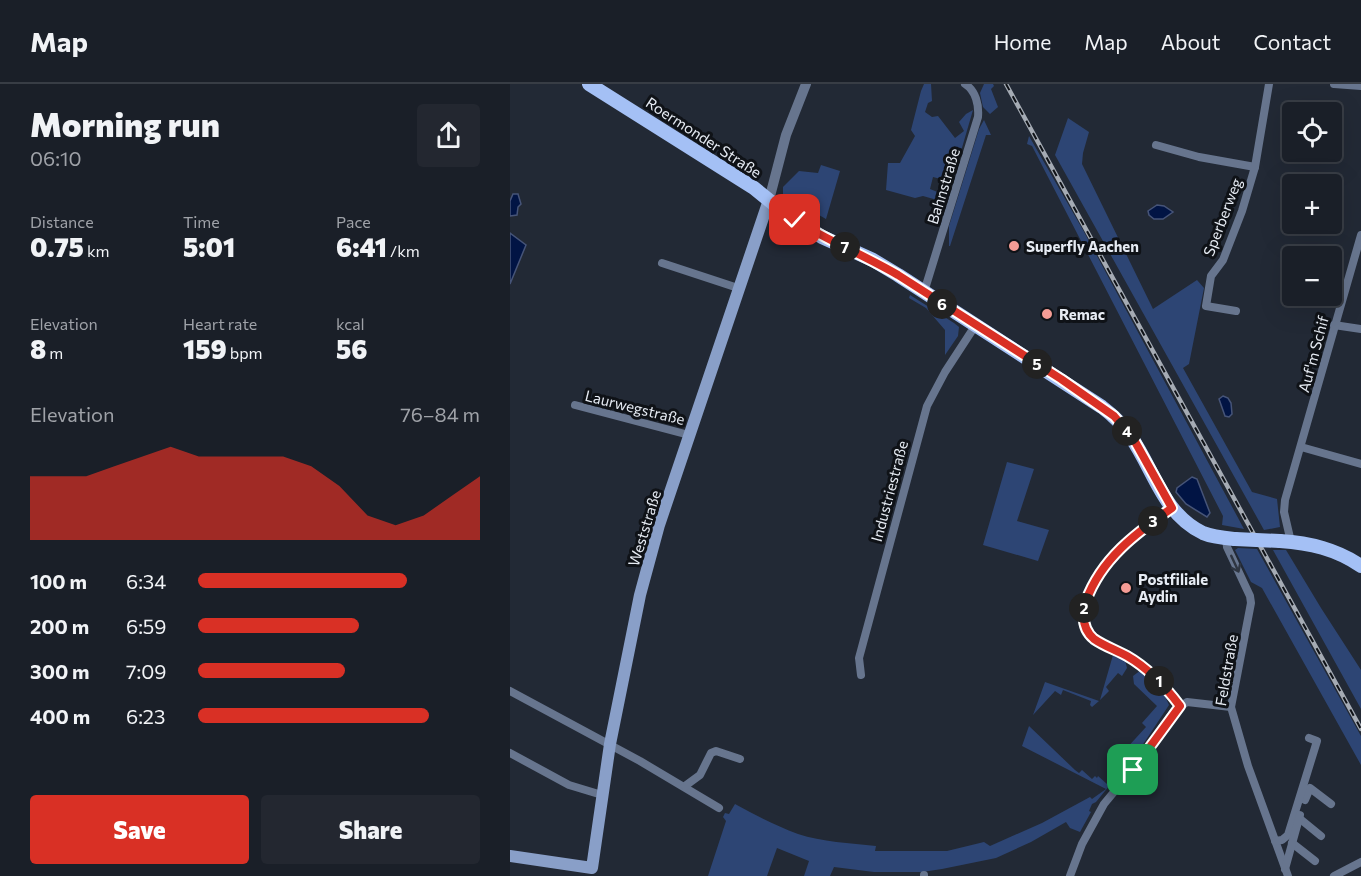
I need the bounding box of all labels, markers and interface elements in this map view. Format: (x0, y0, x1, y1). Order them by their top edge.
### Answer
text: Map (30, 24, 88, 58)
text: Home (994, 29, 1051, 54)
text: Map (1084, 29, 1128, 54)
text: About (1161, 29, 1220, 54)
text: Contact (1253, 29, 1331, 54)
street label: Roermonder Straße (643, 93, 765, 181)
map controls (1282, 102, 1342, 306)
button: locate (1282, 102, 1342, 162)
text: Morning run (30, 103, 220, 144)
button: share (417, 104, 480, 167)
text: 06:10 (30, 146, 82, 170)
street label: Bahnstraße (923, 146, 963, 226)
button: + (1282, 174, 1342, 234)
street label: Sperberweg (1199, 175, 1245, 259)
pin (769, 194, 820, 245)
icon: check (778, 203, 811, 236)
text: Distance (30, 212, 94, 231)
text: Time (183, 212, 220, 231)
text: Pace (336, 212, 371, 231)
text: 0.75 (30, 231, 84, 262)
text: 5:01 (183, 231, 235, 262)
text: 6:41 (336, 231, 387, 262)
pin: 7 (830, 232, 860, 262)
text: 7 (841, 237, 849, 256)
place label: Superfly Aachen (1026, 237, 1139, 255)
marker: Superfly Aachen (1007, 239, 1021, 253)
text: km (84, 241, 110, 260)
text: /km (387, 241, 420, 260)
button: − (1282, 246, 1342, 306)
pin: 6 (927, 289, 957, 319)
text: 6 (937, 294, 947, 313)
place label: Remac (1059, 305, 1105, 323)
marker: Remac (1040, 307, 1054, 321)
text: Elevation (30, 314, 98, 333)
text: Heart rate (183, 314, 257, 333)
text: kcal (336, 314, 365, 333)
street label: Auf'm Schif (1294, 314, 1332, 394)
text: 8 (30, 333, 46, 364)
text: 159 (183, 333, 227, 364)
text: 56 (336, 333, 367, 364)
text: m (46, 343, 63, 362)
text: bpm (227, 343, 263, 362)
pin: 5 (1022, 349, 1052, 379)
text: 5 (1032, 354, 1042, 373)
street label: Laurwegstraße (583, 386, 687, 428)
text: Elevation (30, 402, 115, 426)
text: 76–84 m (400, 402, 480, 426)
pin: 4 (1112, 416, 1142, 446)
text: 4 (1122, 421, 1132, 440)
street label: Industriestraße (867, 438, 911, 544)
street label: Weststraße (624, 488, 664, 568)
pin: 3 (1138, 506, 1168, 536)
text: 3 (1148, 511, 1158, 530)
one-way arrow (1229, 555, 1241, 573)
text: 100 m (30, 569, 87, 593)
text: 6:34 (126, 569, 166, 593)
place label: Postfiliale Aydin (1138, 570, 1208, 605)
marker: Postfiliale Aydin (1119, 581, 1133, 595)
pin: 2 (1069, 593, 1099, 623)
text: 2 (1079, 598, 1089, 617)
text: 200 m (30, 614, 89, 638)
text: 6:59 (126, 614, 167, 638)
street label: Feldstraße (1211, 633, 1241, 707)
text: 300 m (30, 659, 90, 683)
text: 7:09 (126, 659, 166, 683)
pin: 1 (1144, 666, 1174, 696)
text: 1 (1155, 671, 1163, 690)
text: 400 m (30, 704, 90, 728)
text: 6:23 (126, 704, 165, 728)
pin (1107, 744, 1158, 795)
icon: arrive (1116, 753, 1149, 786)
button: Save (30, 795, 249, 864)
button: Share (261, 795, 480, 864)

